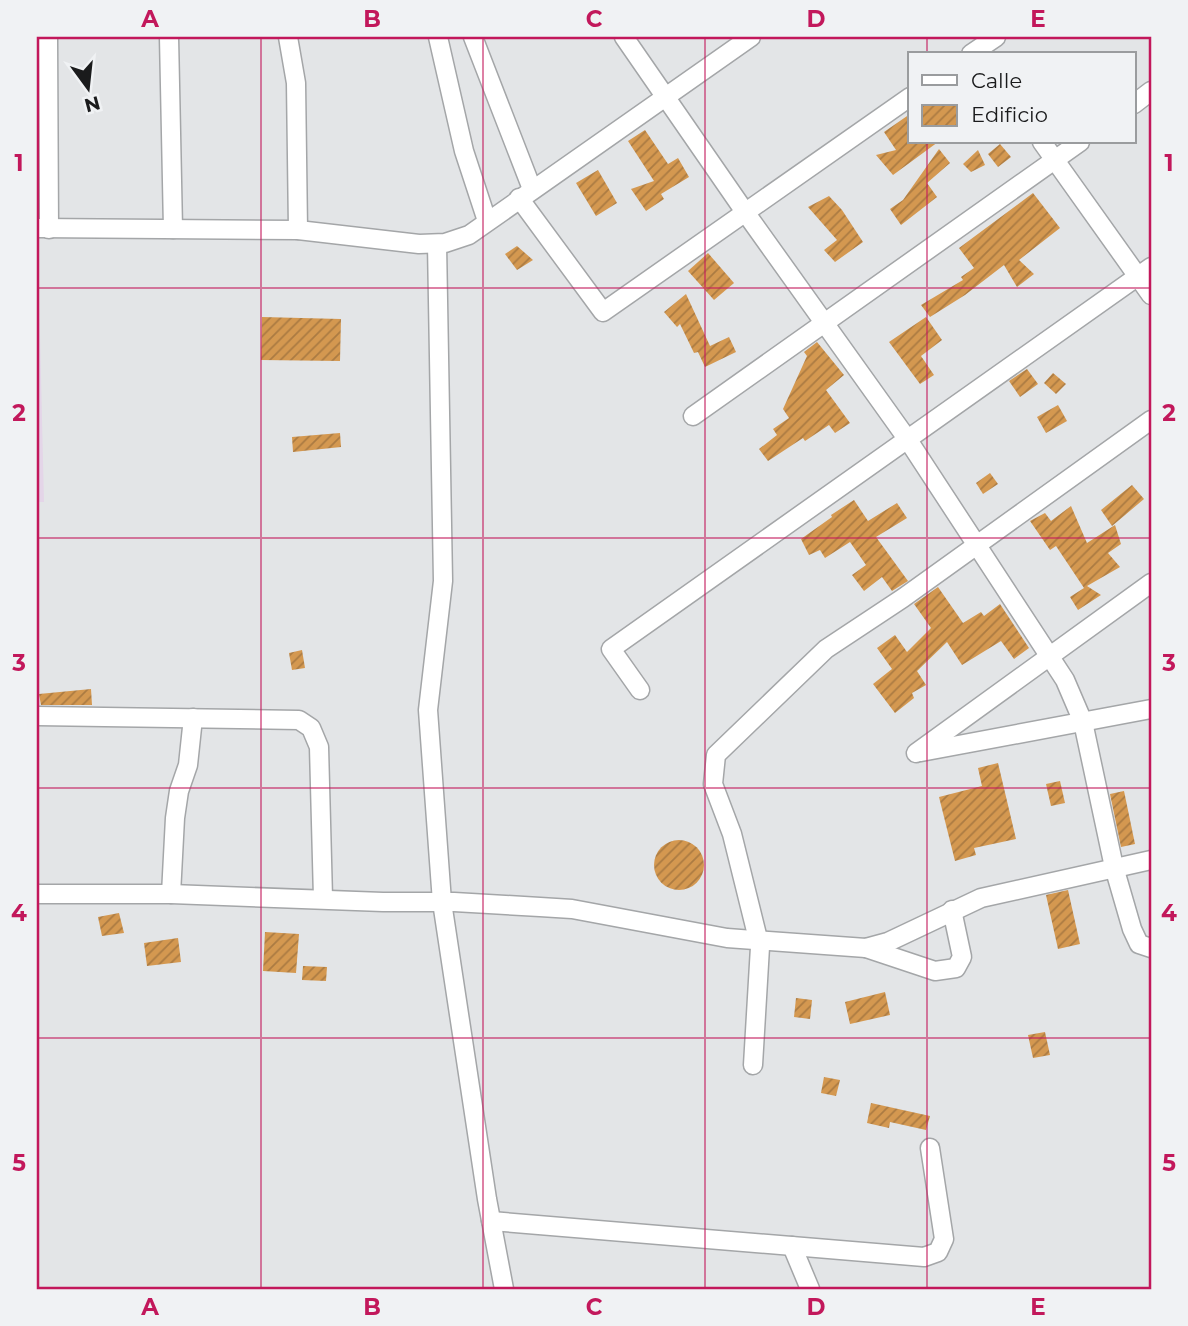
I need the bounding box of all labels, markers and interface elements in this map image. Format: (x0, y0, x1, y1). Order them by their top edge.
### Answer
text: A (140, 5, 159, 33)
text: B (363, 5, 381, 33)
text: C (586, 5, 603, 33)
text: D (807, 5, 826, 33)
text: E (1030, 5, 1046, 33)
north arrow (52, 52, 122, 122)
legend (908, 52, 1136, 144)
text: Calle (971, 68, 1022, 93)
text: N (82, 91, 103, 117)
text: Edificio (971, 102, 1048, 127)
text: 1 (14, 149, 24, 177)
text: 1 (1164, 149, 1174, 177)
text: 2 (12, 399, 26, 427)
text: 2 (1162, 399, 1176, 427)
text: 3 (11, 649, 26, 677)
text: 3 (1161, 649, 1176, 677)
text: 4 (11, 899, 27, 927)
text: 4 (1161, 899, 1177, 927)
text: 5 (12, 1149, 26, 1177)
text: 5 (1162, 1149, 1176, 1177)
text: A (140, 1293, 159, 1321)
text: B (363, 1293, 381, 1321)
text: C (586, 1293, 603, 1321)
text: D (807, 1293, 826, 1321)
text: E (1030, 1293, 1046, 1321)

